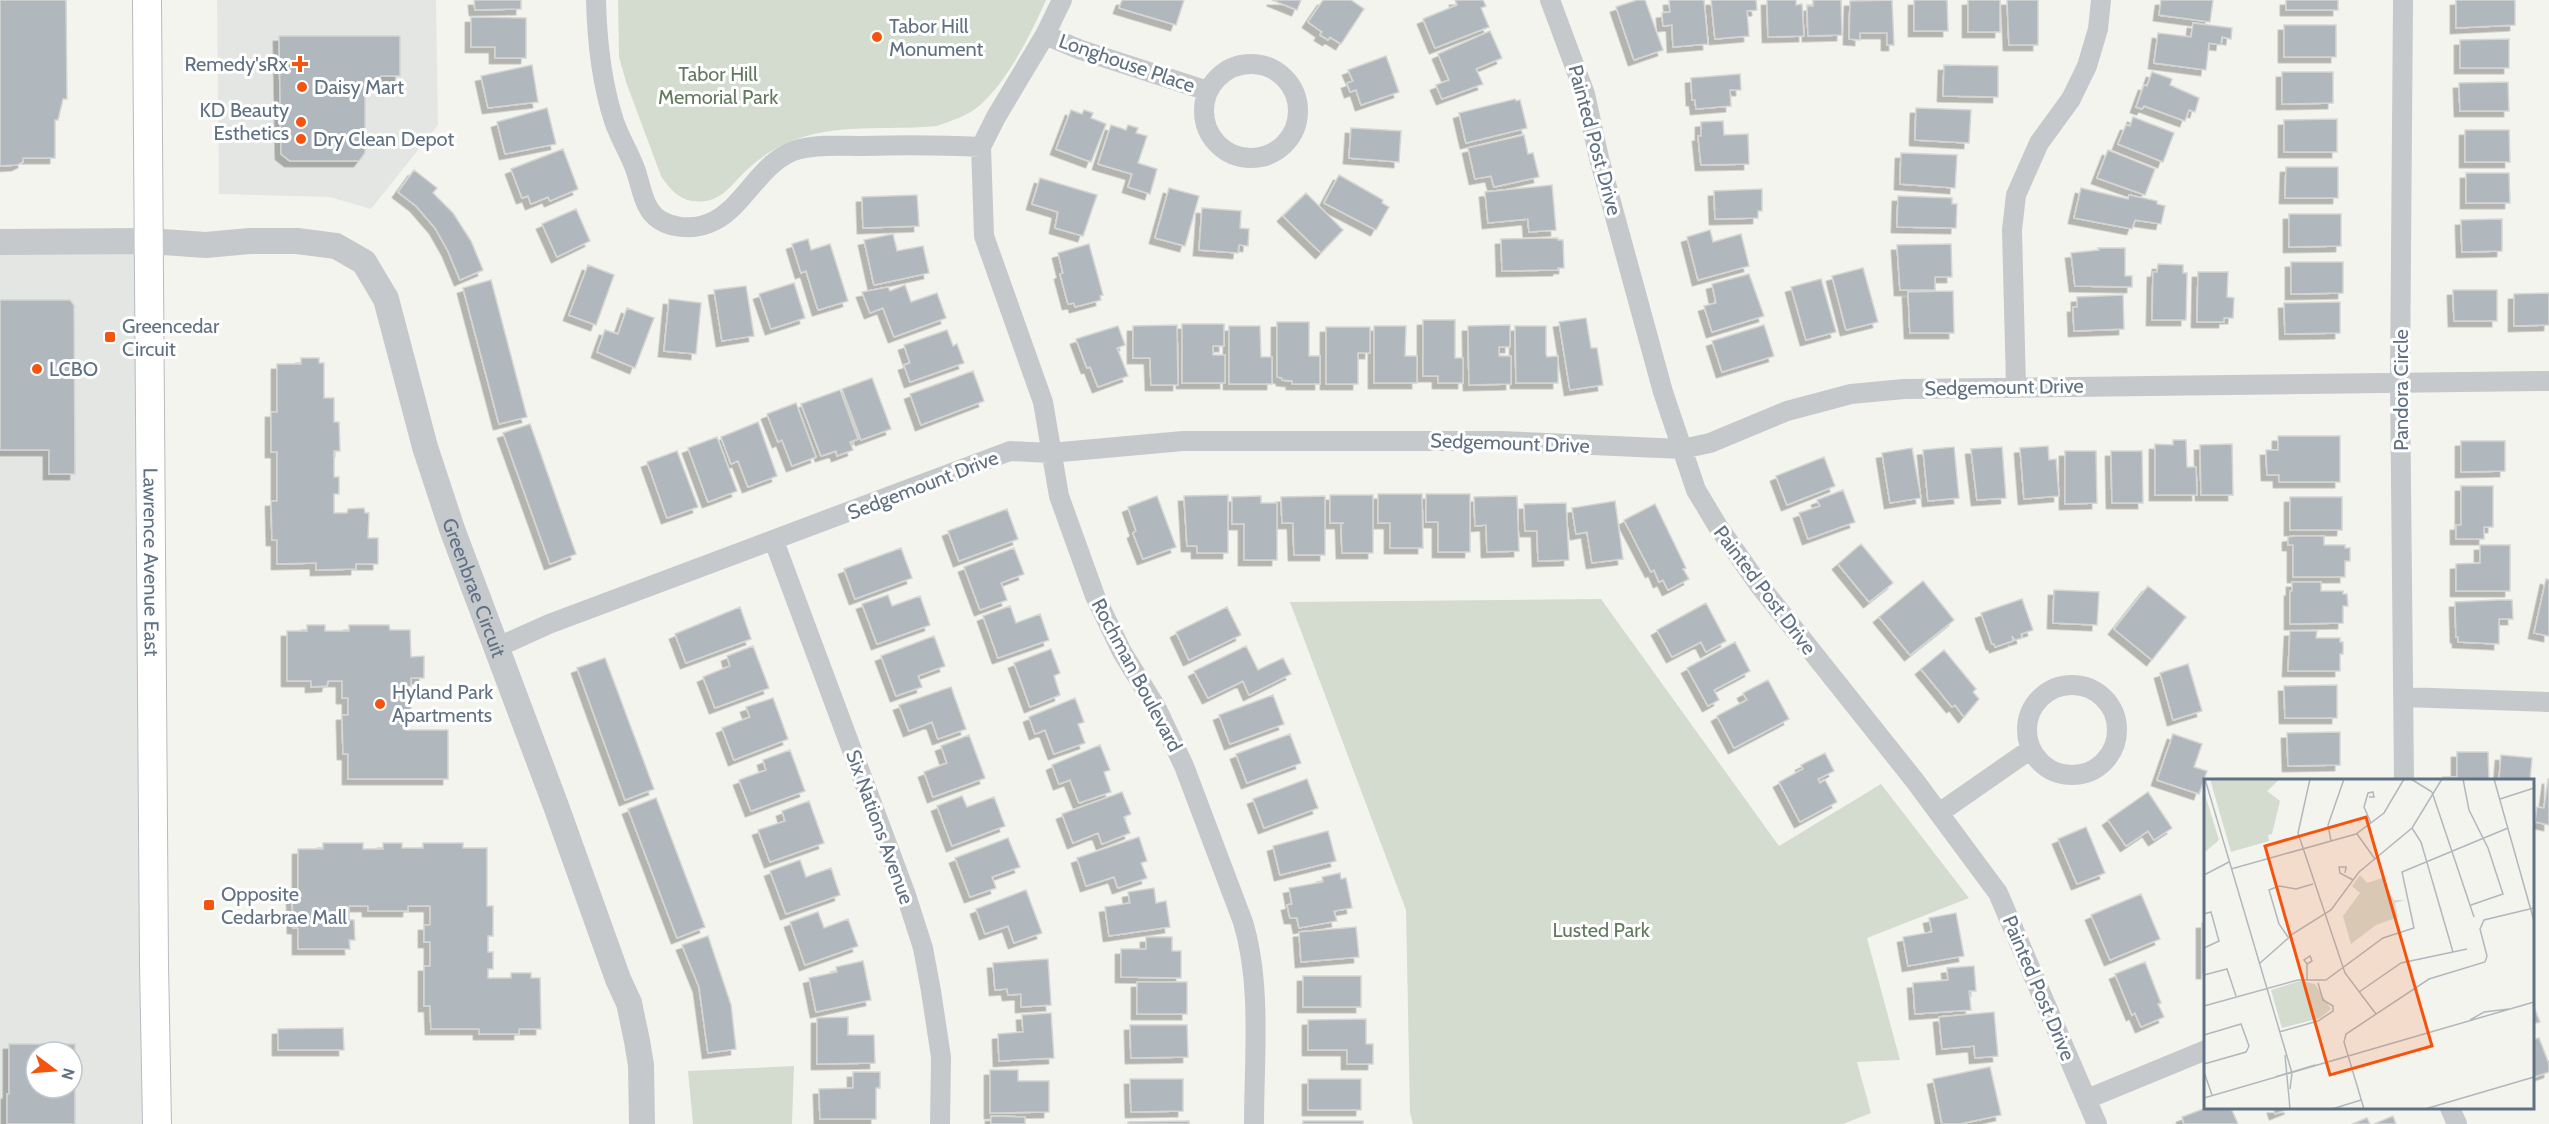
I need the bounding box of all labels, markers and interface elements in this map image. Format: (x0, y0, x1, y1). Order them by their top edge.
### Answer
place label: Tabor Hill Monument (889, 14, 983, 61)
street label: Longhouse Place (1056, 29, 1198, 97)
marker: Tabor Hill Monument (870, 30, 884, 44)
place label: Remedy'sRx (184, 52, 289, 76)
marker: Remedy'sRx (293, 57, 307, 71)
park label: Tabor Hill Memorial Park (658, 62, 778, 109)
street label: Painted Post Drive (1563, 62, 1627, 218)
place label: Daisy Mart (314, 75, 404, 99)
marker: Daisy Mart (295, 80, 309, 94)
place label: KD Beauty Esthetics (200, 98, 289, 145)
marker: KD Beauty Esthetics (294, 115, 308, 129)
place label: Dry Clean Depot (313, 127, 454, 151)
marker: Dry Clean Depot (294, 132, 308, 146)
place label: Greencedar Circuit (122, 314, 220, 361)
street label: Pandora Circle (2389, 329, 2413, 451)
marker: Greencedar Circuit (103, 330, 117, 344)
place label: LCBO (49, 357, 98, 381)
marker: LCBO (30, 362, 44, 376)
street label: Sedgemount Drive (1924, 374, 2084, 400)
street label: Sedgemount Drive (1430, 428, 1590, 458)
street label: Sedgemount Drive (844, 445, 1002, 525)
street label: Lawrence Avenue East (138, 468, 164, 657)
street label: Greenbrae Circuit (437, 515, 511, 661)
street label: Painted Post Drive (1709, 521, 1821, 659)
street label: Rochman Boulevard (1086, 594, 1188, 756)
place label: Hyland Park Apartments (392, 680, 493, 727)
marker: Hyland Park Apartments (373, 697, 387, 711)
street label: Six Nations Avenue (841, 747, 919, 907)
inset map (2204, 779, 2534, 1109)
place label: Opposite Cedarbrae Mall (221, 882, 347, 929)
marker: Opposite Cedarbrae Mall (202, 898, 216, 912)
street label: Painted Post Drive (1998, 912, 2080, 1064)
park label: Lusted Park (1552, 918, 1650, 942)
north arrow (24, 1040, 84, 1100)
text: N (57, 1066, 79, 1082)

